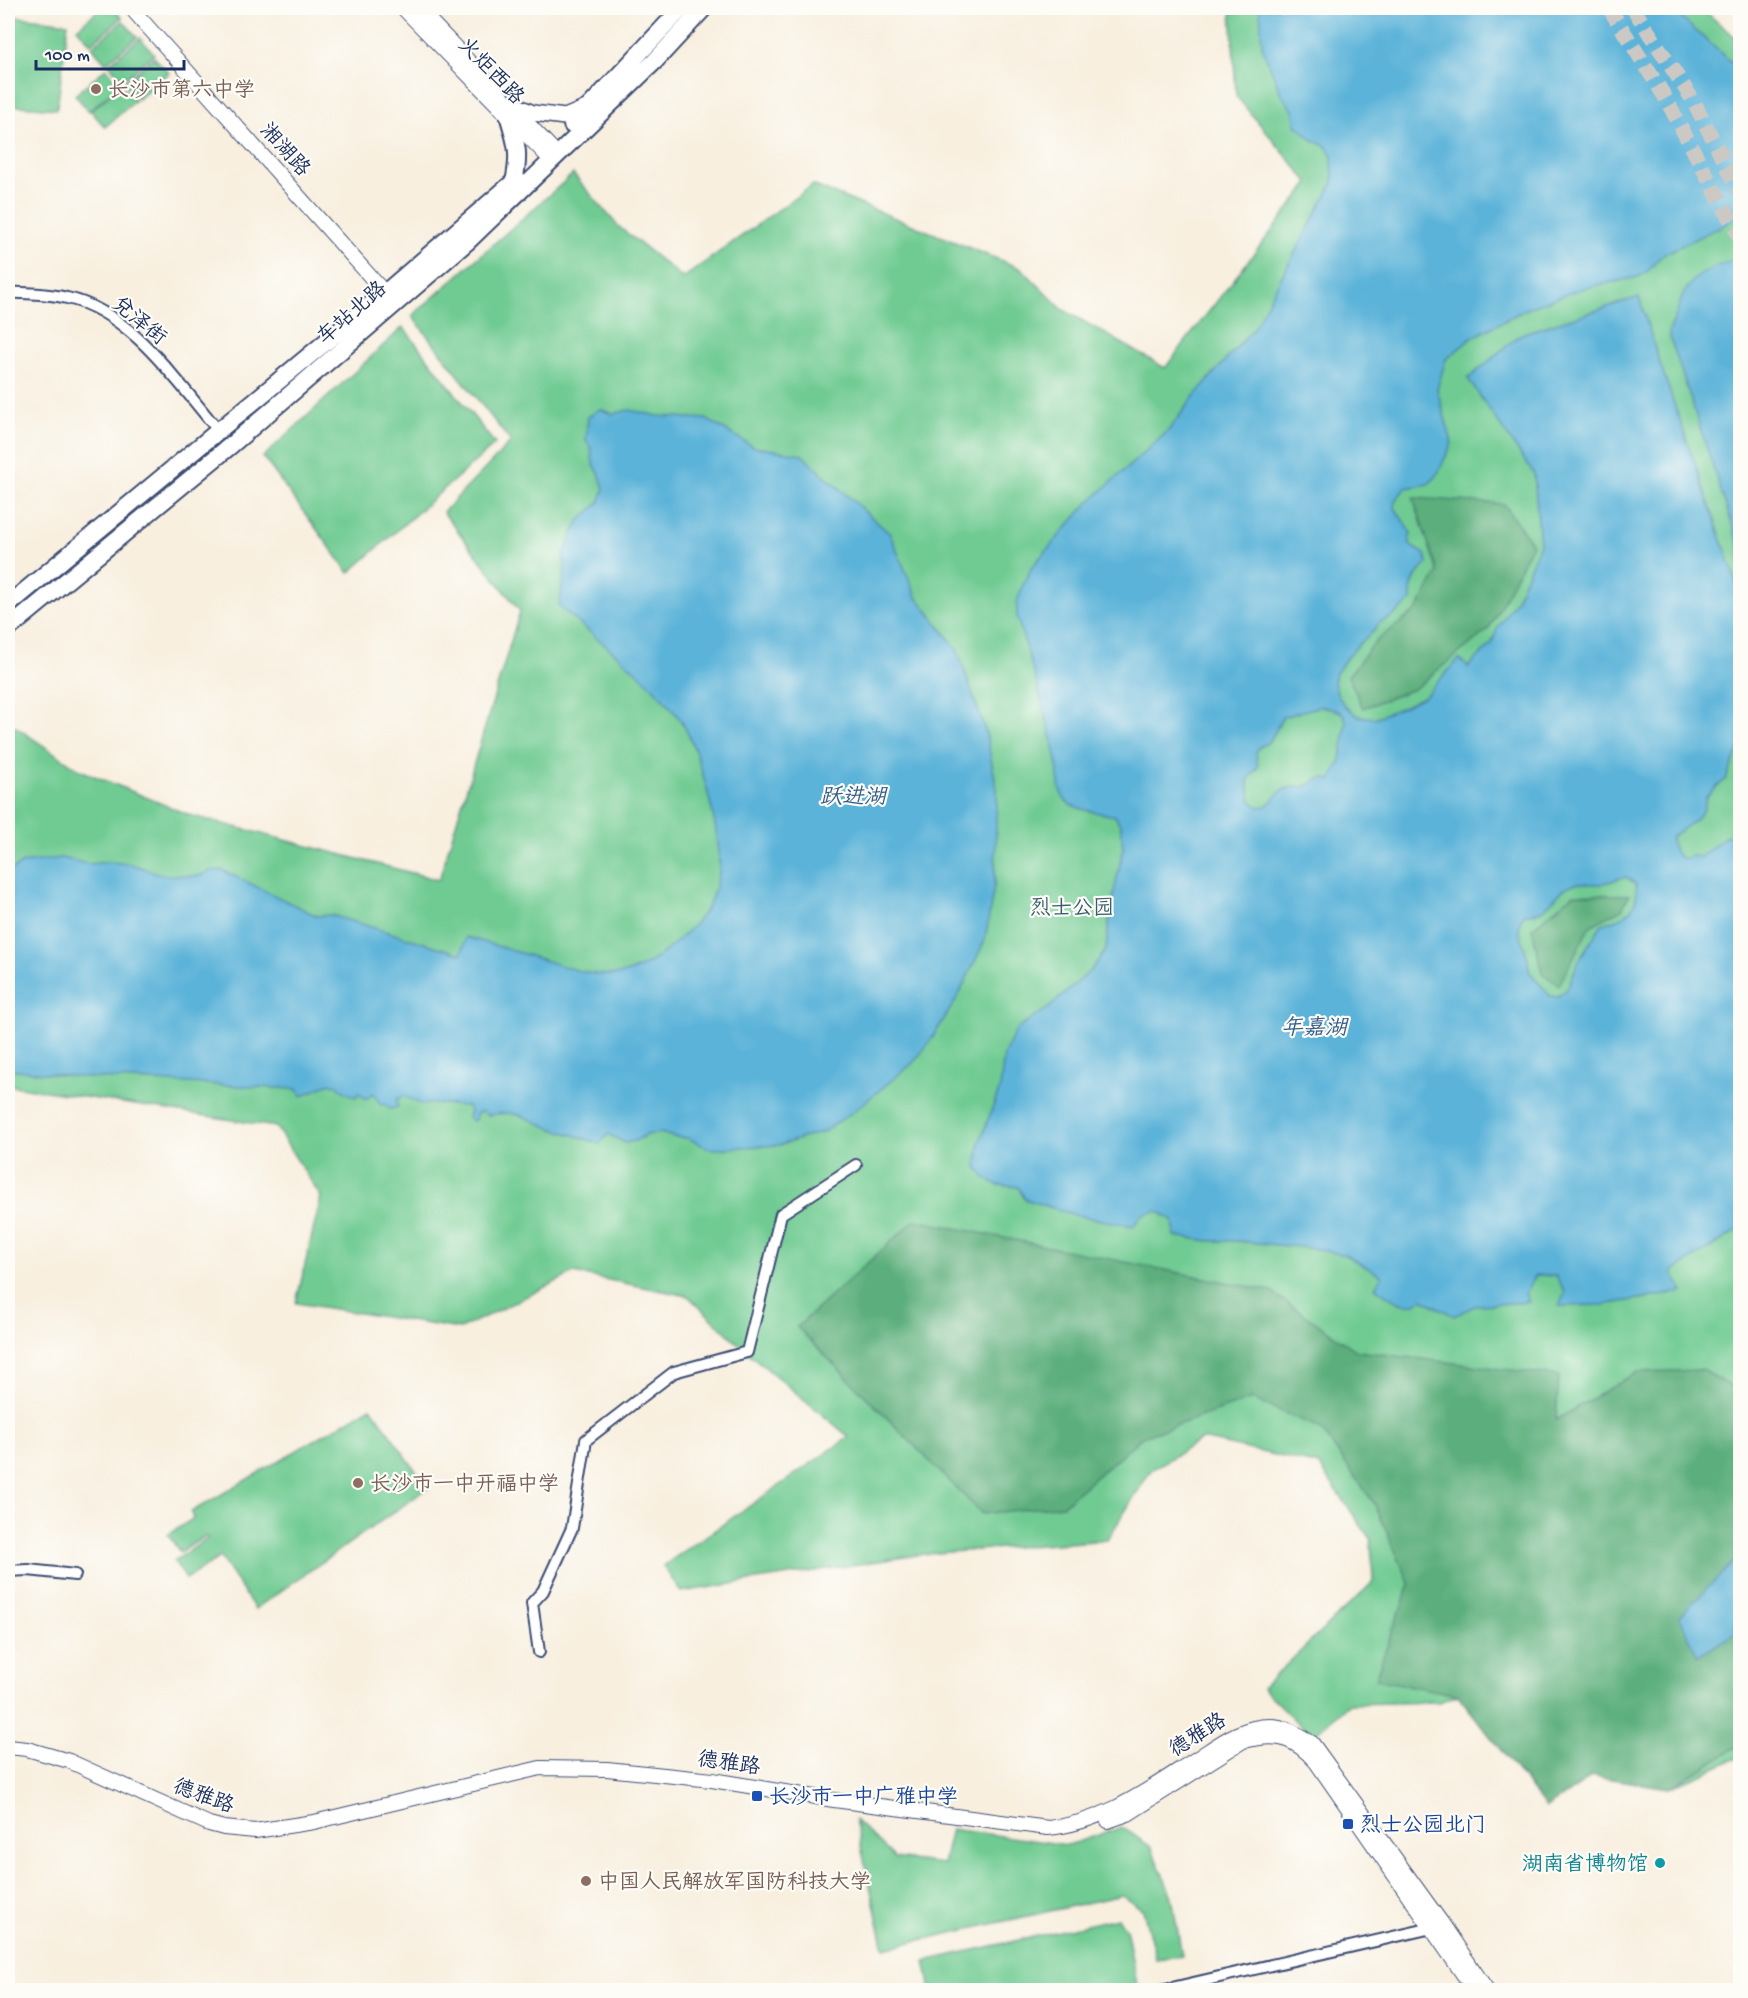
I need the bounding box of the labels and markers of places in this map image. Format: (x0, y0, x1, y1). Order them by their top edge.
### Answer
place label: 长沙市第六中学 (108, 78, 255, 105)
marker: 长沙市第六中学 (89, 82, 103, 96)
place label: 长沙市一中开福中学 (370, 1472, 559, 1499)
marker: 长沙市一中开福中学 (351, 1476, 365, 1490)
place label: 长沙市一中广雅中学 (769, 1785, 958, 1812)
marker: 长沙市一中广雅中学 (750, 1789, 764, 1803)
place label: 烈士公园北门 (1360, 1813, 1486, 1840)
marker: 烈士公园北门 (1341, 1817, 1355, 1831)
place label: 湖南省博物馆 (1522, 1852, 1648, 1879)
marker: 湖南省博物馆 (1653, 1856, 1667, 1870)
place label: 中国人民解放军国防科技大学 (598, 1870, 871, 1897)
marker: 中国人民解放军国防科技大学 (579, 1874, 593, 1888)

